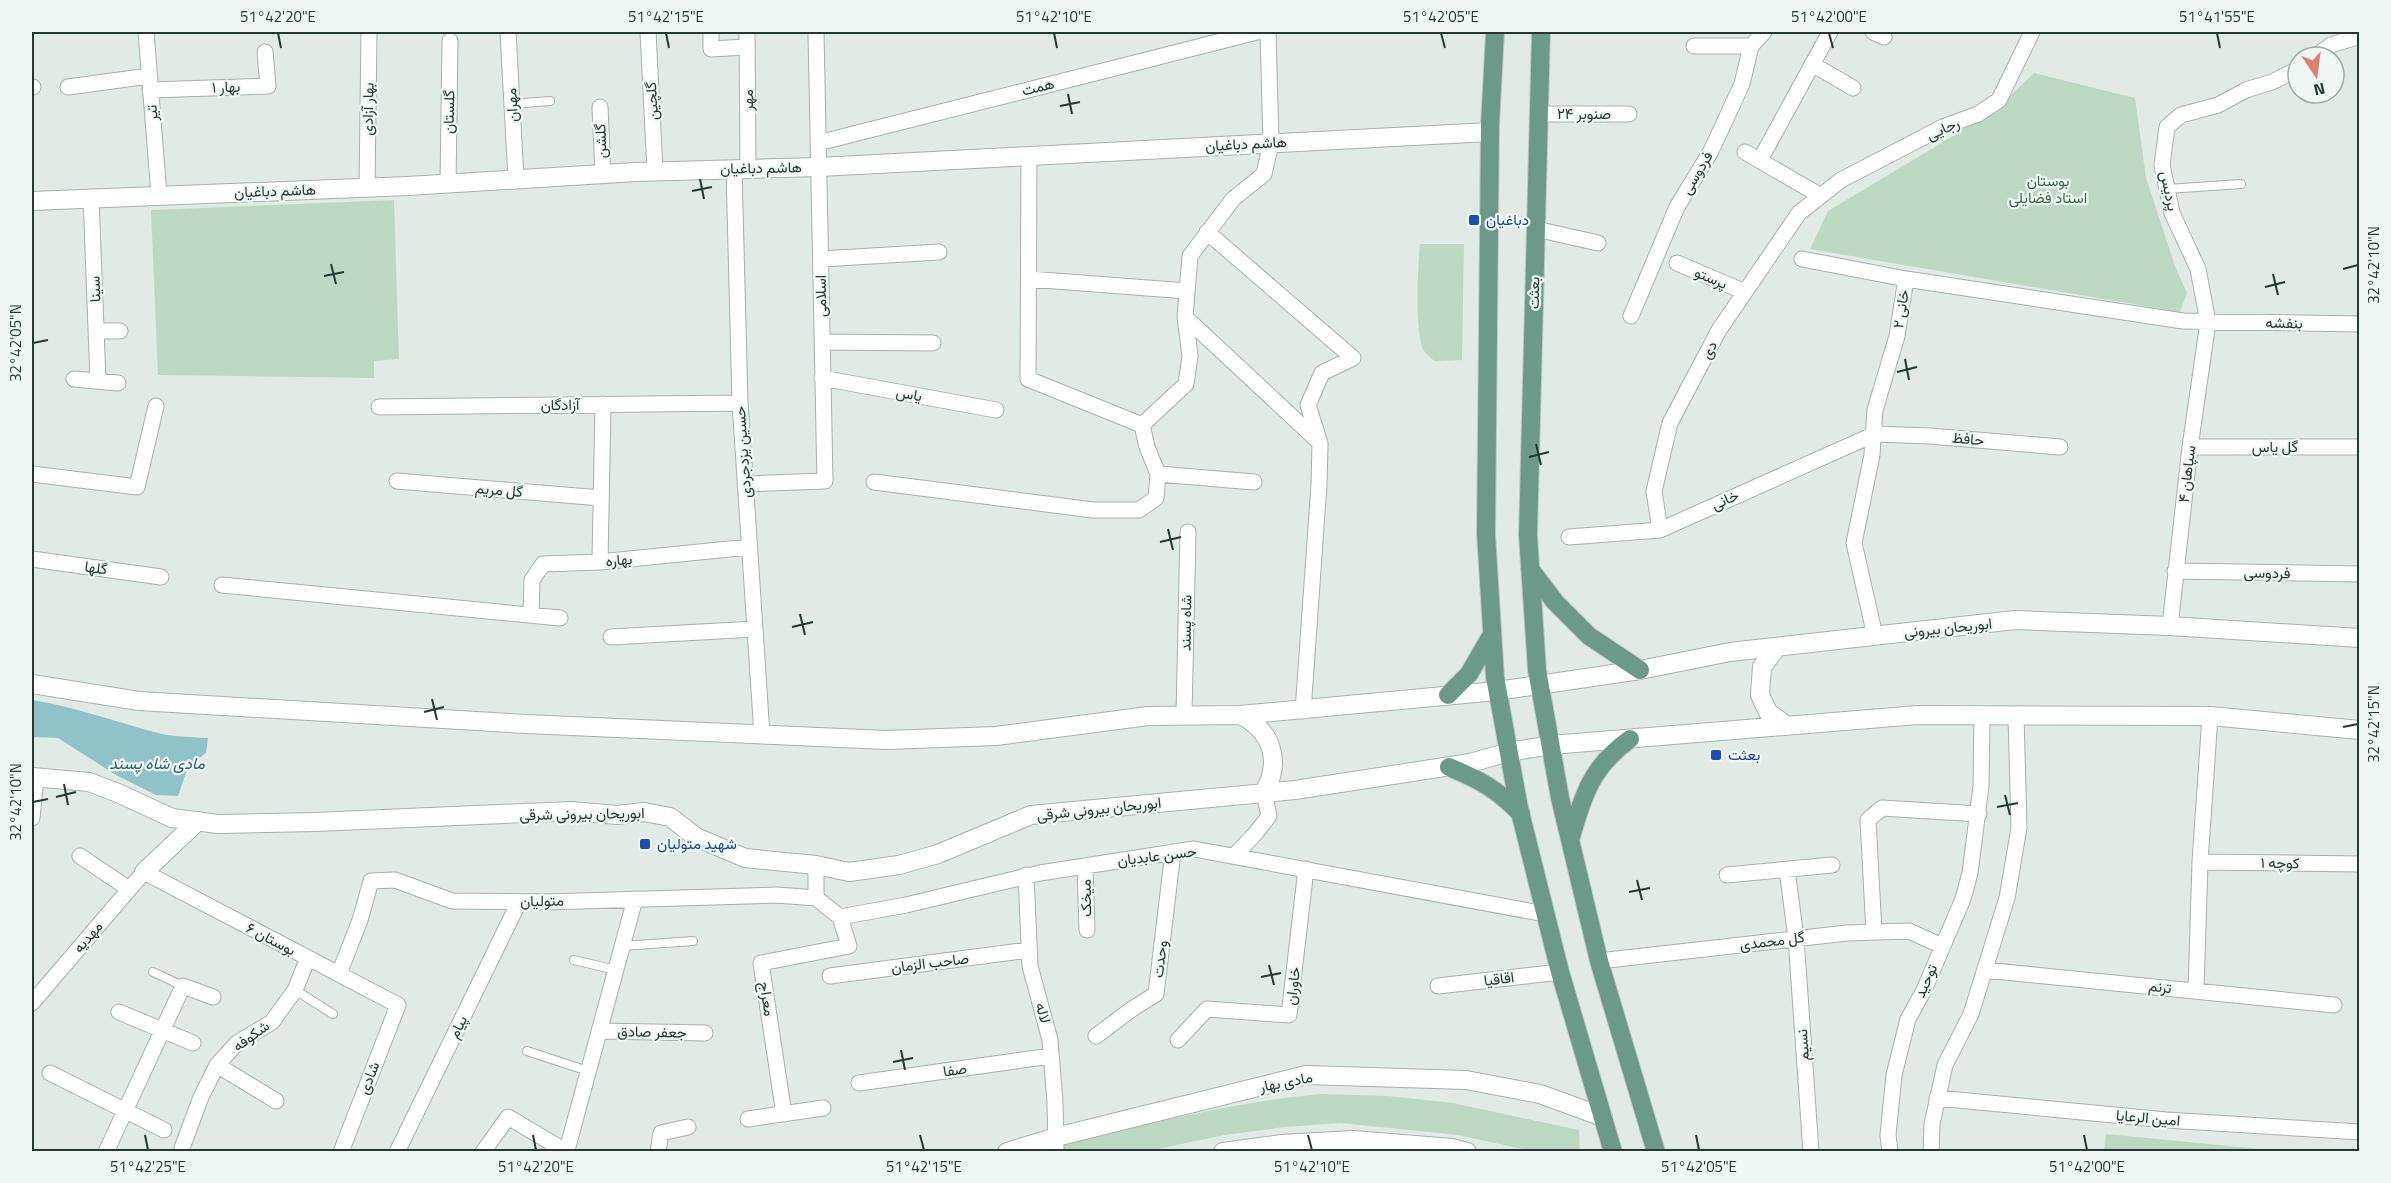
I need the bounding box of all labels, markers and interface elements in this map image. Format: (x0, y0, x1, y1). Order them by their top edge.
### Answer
text: 51°42'20"E (240, 5, 316, 28)
text: 51°42'15"E (628, 5, 704, 28)
text: 51°42'10"E (1016, 5, 1092, 28)
text: 51°42'05"E (1403, 5, 1479, 28)
text: 51°42'00"E (1791, 5, 1867, 28)
text: 51°41'55"E (2179, 5, 2255, 28)
north arrow (2286, 45, 2346, 105)
street label: همت (1019, 71, 1057, 102)
street label: بهار ۱ (211, 75, 241, 98)
text: N (2311, 77, 2327, 103)
street label: گلچین (639, 81, 664, 121)
street label: بهار آزادی (356, 82, 379, 136)
street label: مهران (499, 88, 524, 123)
street label: مهر (736, 89, 759, 112)
street label: گلستان (437, 90, 460, 134)
street label: صنوبر ۲۴ (1557, 102, 1611, 125)
street label: تیر (139, 104, 164, 123)
street label: رجایی (1922, 111, 1963, 146)
street label: گلشن (588, 123, 613, 159)
street label: هاشم دباغیان (1204, 130, 1287, 157)
street label: فردوسی (1675, 147, 1719, 199)
street label: هاشم دباغیان (720, 155, 802, 180)
park label: بوستان استاد فضایلی (2009, 169, 2087, 209)
street label: پردیس (2154, 169, 2185, 213)
street label: هاشم دباغیان (234, 178, 316, 203)
place label: دباغیان (1486, 208, 1529, 231)
marker: دباغیان (1467, 213, 1481, 227)
text: 32°42'10"N (2362, 226, 2385, 304)
street label: پرستو (1691, 260, 1731, 295)
street label: سینا (83, 275, 106, 303)
street label: اسلامی (809, 275, 832, 317)
street label: بعثت (1522, 277, 1545, 309)
street label: خانی ۲ (1886, 288, 1915, 330)
text: 32°42'05"N (4, 304, 27, 382)
street label: بنفشه (2265, 311, 2303, 334)
street label: دی (1694, 337, 1723, 363)
street label: یاس (894, 380, 924, 407)
street label: آزادگان (540, 393, 581, 416)
street label: حسین یزدجردی (728, 405, 757, 499)
street label: حافظ (1951, 426, 1985, 451)
street label: گل یاس (2252, 435, 2299, 458)
street label: سپاهان ۴ (2172, 444, 2201, 504)
street label: گل مریم (474, 476, 524, 503)
street label: خانی (1707, 483, 1742, 516)
street label: بهاره (605, 547, 633, 572)
street label: گلها (83, 555, 109, 581)
street label: فردوسی (2243, 561, 2291, 584)
street label: شاه پسند (1174, 594, 1197, 651)
street label: ابوریحان بیرونی (1903, 611, 1993, 644)
text: 32°42'15"N (2362, 685, 2385, 763)
place label: بعثت (1728, 743, 1760, 766)
marker: بعثت (1709, 748, 1723, 762)
water label: مادی شاه پسند (109, 751, 205, 775)
text: 32°42'10"N (4, 763, 27, 841)
street label: ابوریحان بیرونی شرقی (1036, 791, 1162, 826)
street label: ابوریحان بیرونی شرقی (519, 801, 645, 826)
place label: شهید متولیان (657, 832, 737, 855)
marker: شهید متولیان (638, 837, 652, 851)
street label: حسن عابدیان (1116, 839, 1198, 872)
street label: کوچه ۱ (2260, 851, 2300, 874)
street label: میخک (1074, 879, 1097, 917)
street label: متولیان (520, 889, 564, 912)
street label: مهدیه (67, 916, 108, 958)
street label: بوستان ۶ (242, 916, 300, 961)
street label: گل محمدی (1738, 925, 1806, 956)
street label: وحدت (1146, 939, 1173, 979)
street label: صاحب الزمان (890, 946, 970, 979)
street label: توحید (1908, 960, 1943, 1001)
street label: خاوران (1279, 965, 1306, 1006)
street label: اقاقیا (1482, 965, 1515, 992)
street label: ترنم (2147, 974, 2173, 999)
street label: معراج (753, 980, 782, 1018)
street label: لاله (1030, 1000, 1057, 1026)
street label: پیام (442, 1011, 473, 1042)
street label: شکوفه (227, 1014, 274, 1057)
street label: جعفر صادق (617, 1019, 687, 1044)
street label: نسیم (1790, 1028, 1815, 1062)
street label: صفا (941, 1056, 968, 1083)
street label: شادی (352, 1058, 385, 1098)
street label: مادی بهار (1256, 1065, 1315, 1098)
street label: امین الرعایا (2115, 1103, 2181, 1132)
text: 51°42'25"E (110, 1155, 186, 1178)
text: 51°42'20"E (498, 1155, 574, 1178)
text: 51°42'15"E (886, 1155, 962, 1178)
text: 51°42'10"E (1274, 1155, 1350, 1178)
text: 51°42'05"E (1661, 1155, 1737, 1178)
text: 51°42'00"E (2049, 1155, 2125, 1178)

